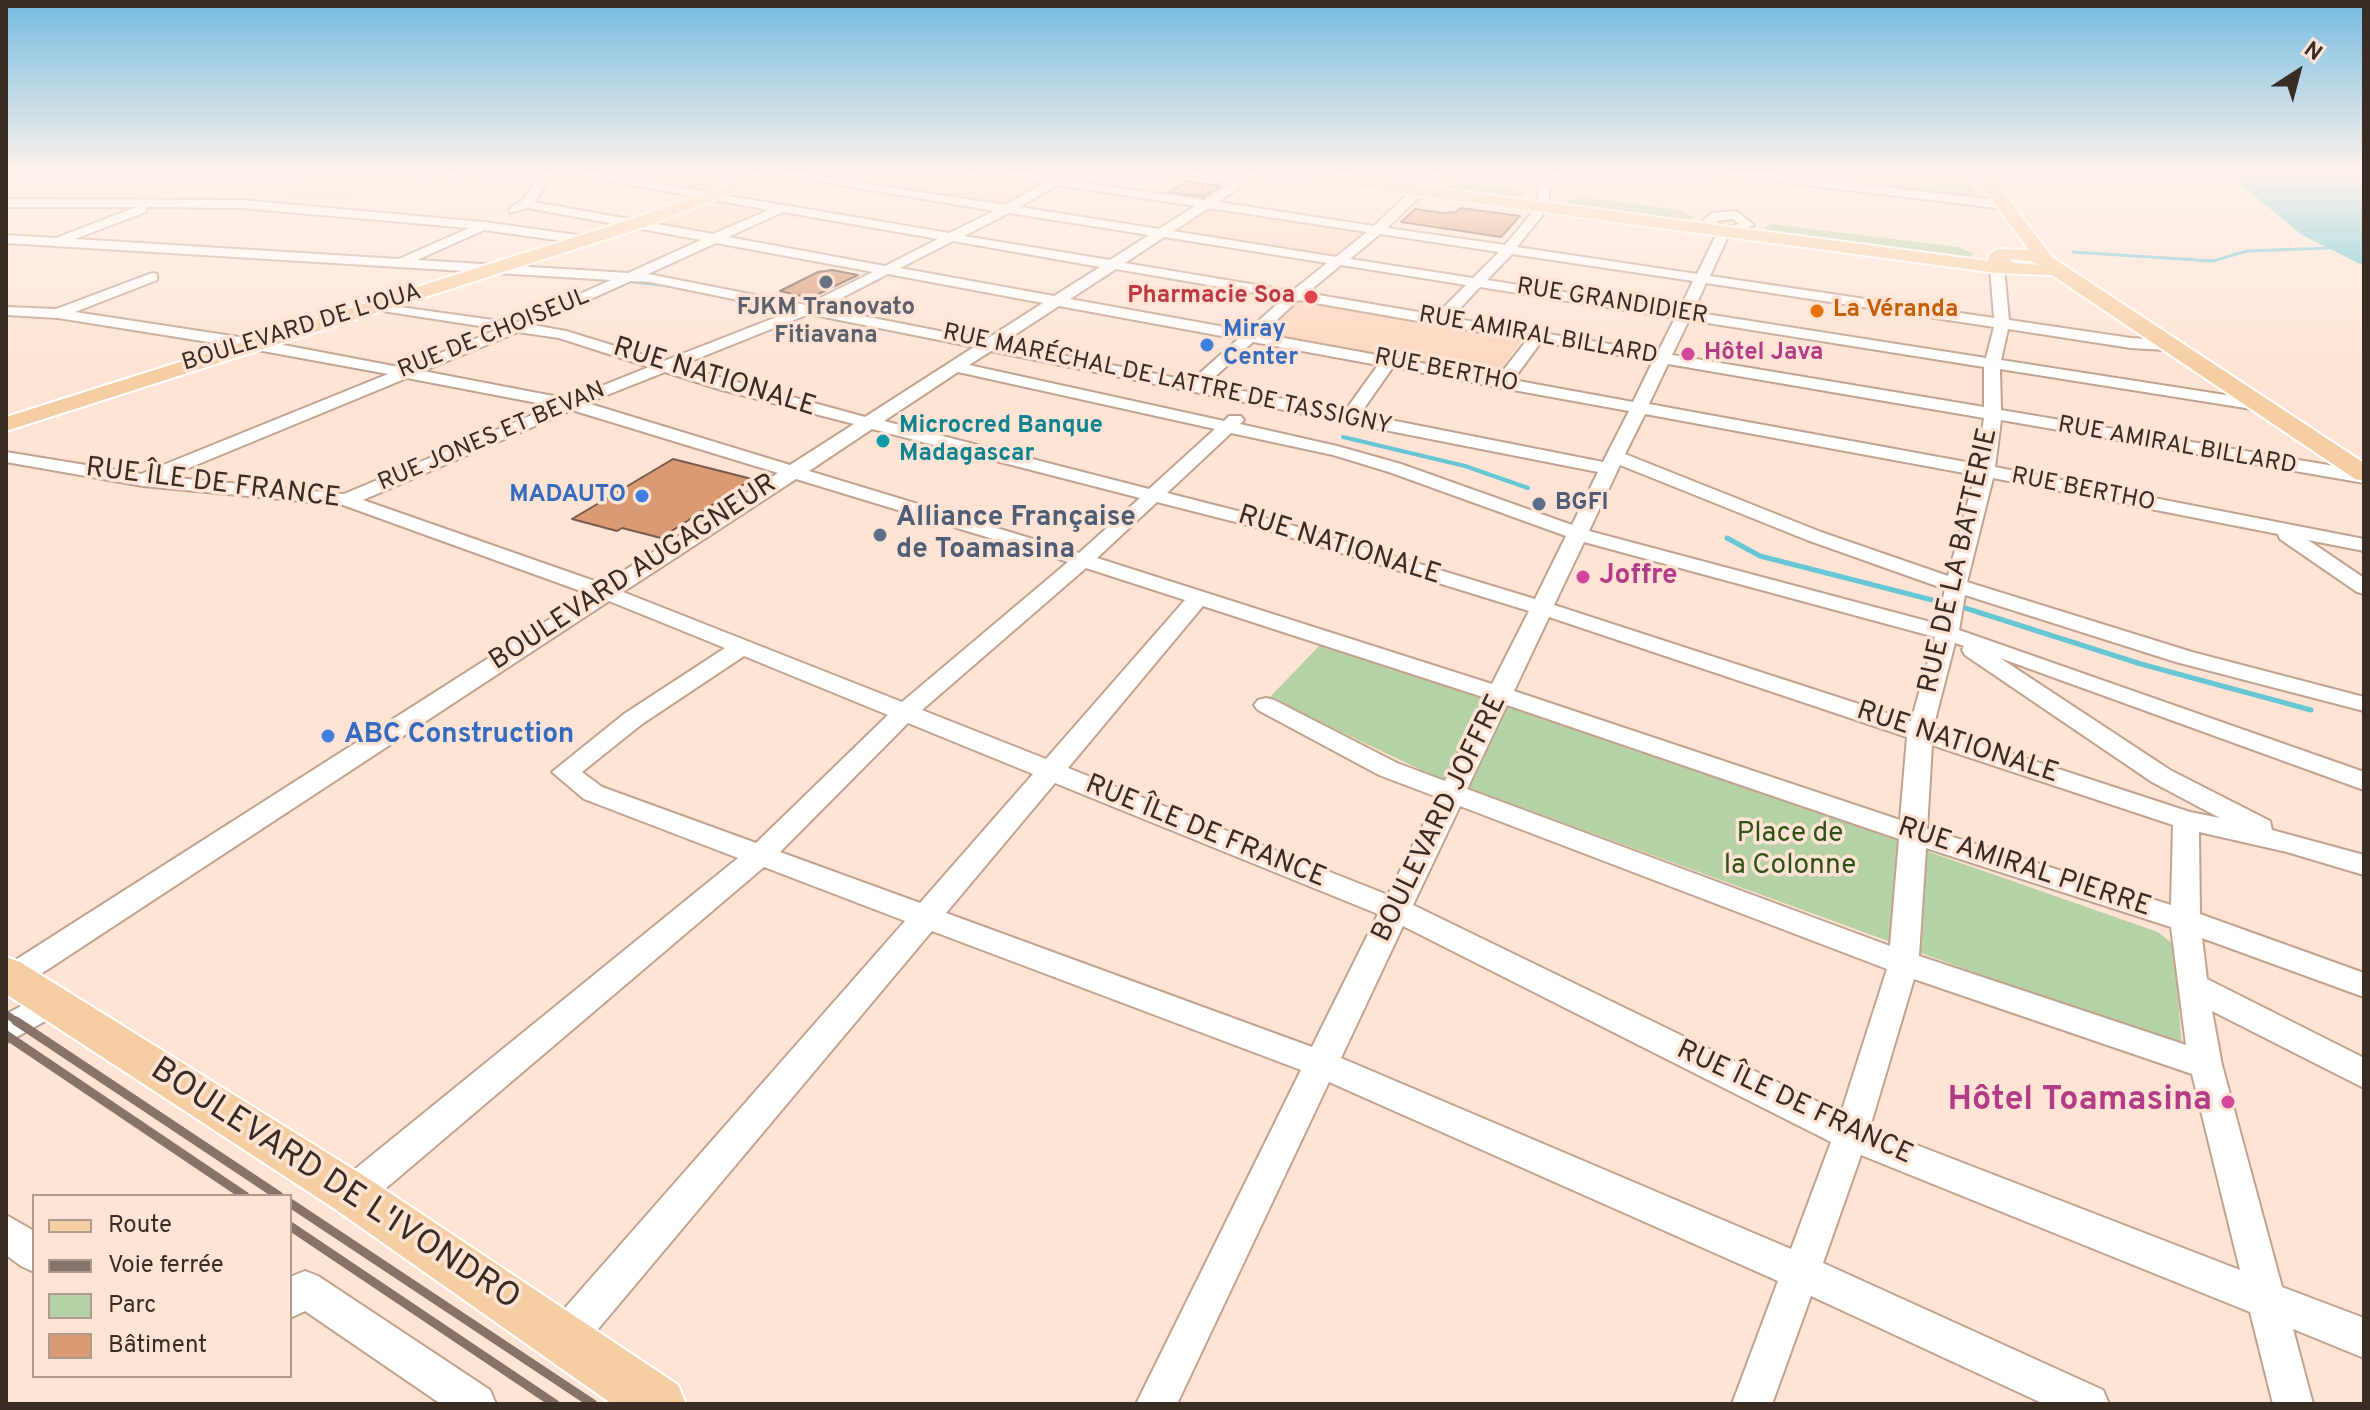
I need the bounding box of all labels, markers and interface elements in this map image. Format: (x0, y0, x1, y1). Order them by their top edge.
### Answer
north arrow (2258, 32, 2338, 112)
text: N (2298, 37, 2327, 68)
marker: FJKM Tranovato Fitiavana (817, 273, 835, 291)
street label: RUE GRANDIDIER (1514, 274, 1710, 332)
street label: BOULEVARD DE L'OUA (179, 279, 425, 379)
place label: Pharmacie Soa (1127, 283, 1295, 311)
street label: RUE DE CHOISEUL (394, 284, 594, 386)
marker: Pharmacie Soa (1302, 288, 1320, 306)
place label: FJKM Tranovato Fitiavana (737, 295, 915, 351)
place label: La Véranda (1833, 297, 1958, 325)
street label: RUE AMIRAL BILLARD (1416, 302, 1660, 372)
marker: La Véranda (1808, 302, 1826, 320)
place label: Miray Center (1223, 317, 1298, 373)
street label: RUE MARÉCHAL DE LATTRE DE TASSIGNY (940, 319, 1394, 443)
street label: RUE NATIONALE (608, 332, 820, 426)
marker: Miray Center (1198, 336, 1216, 354)
place label: Hôtel Java (1704, 340, 1823, 368)
street label: RUE BERTHO (1372, 344, 1520, 400)
marker: Hôtel Java (1679, 345, 1697, 363)
street label: RUE JONES ET BEVAN (374, 377, 610, 499)
street label: RUE AMIRAL BILLARD (2055, 412, 2299, 482)
place label: Microcred Banque Madagascar (899, 413, 1103, 469)
street label: RUE DE LA BATTERIE (1913, 425, 2007, 697)
marker: Microcred Banque Madagascar (874, 432, 892, 450)
street label: RUE ÎLE DE FRANCE (84, 453, 342, 517)
street label: RUE BERTHO (2009, 463, 2157, 519)
street label: BOULEVARD AUGAGNEUR (484, 468, 784, 680)
place label: MADAUTO (509, 482, 626, 510)
marker: MADAUTO (633, 487, 651, 505)
place label: BGFI (1555, 490, 1609, 518)
marker: BGFI (1530, 495, 1548, 513)
street label: RUE NATIONALE (1233, 500, 1445, 594)
place label: Alliance Française de Toamasina (896, 502, 1136, 568)
marker: Alliance Française de Toamasina (871, 526, 889, 544)
place label: Joffre (1599, 560, 1678, 594)
marker: Joffre (1574, 568, 1592, 586)
street label: BOULEVARD JOFFRE (1367, 690, 1515, 948)
street label: RUE NATIONALE (1852, 695, 2062, 793)
place label: ABC Construction (344, 719, 574, 753)
marker: ABC Construction (319, 727, 337, 745)
street label: RUE ÎLE DE FRANCE (1080, 769, 1330, 897)
street label: RUE AMIRAL PIERRE (1893, 812, 2155, 926)
park label: Place de la Colonne (1724, 818, 1856, 884)
street label: RUE ÎLE DE FRANCE (1671, 1035, 1917, 1173)
street label: BOULEVARD DE L'IVONDRO (142, 1051, 526, 1321)
place label: Hôtel Toamasina (1947, 1082, 2212, 1122)
marker: Hôtel Toamasina (2219, 1093, 2237, 1111)
legend (32, 1194, 292, 1378)
text: Route (108, 1211, 172, 1241)
text: Voie ferrée (108, 1251, 224, 1281)
text: Parc (108, 1291, 156, 1321)
text: Bâtiment (108, 1331, 207, 1361)

